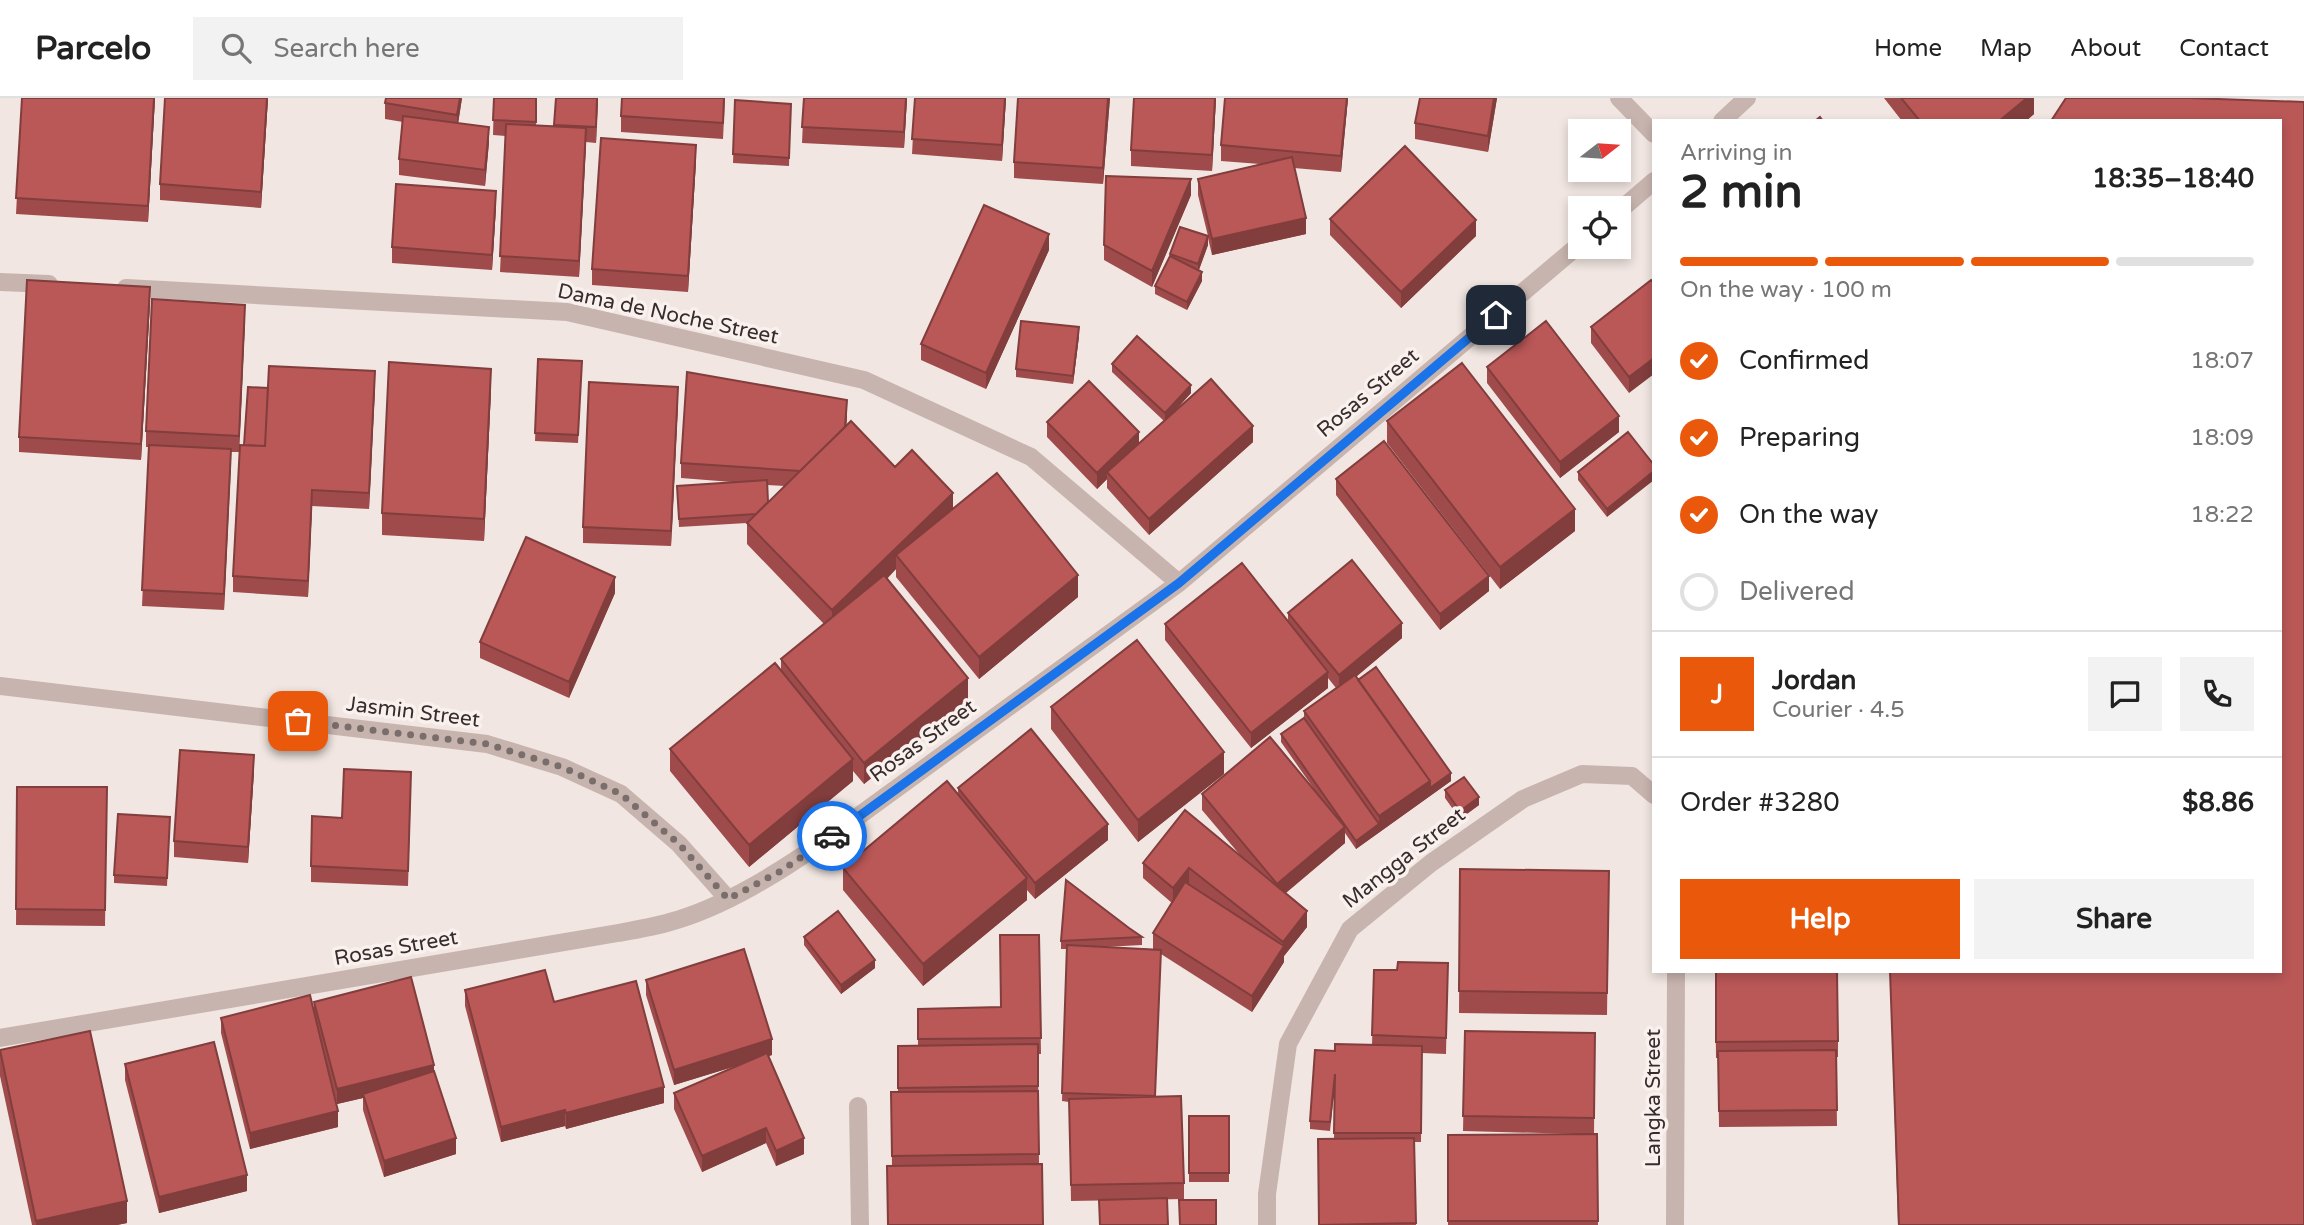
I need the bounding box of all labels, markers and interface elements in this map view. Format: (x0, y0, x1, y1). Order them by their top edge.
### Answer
search box (193, 17, 683, 80)
text: Parcelo (35, 29, 151, 68)
icon: search (217, 29, 255, 67)
text: Search here (273, 33, 420, 64)
text: Home (1874, 34, 1942, 63)
text: Map (1980, 34, 2032, 63)
text: About (2070, 34, 2141, 63)
text: Contact (2179, 34, 2269, 63)
north arrow (1568, 119, 1631, 182)
map controls (1568, 119, 1631, 259)
text: Arriving in (1680, 139, 1793, 167)
text: 18:35–18:40 (2092, 163, 2254, 194)
text: 2 min (1680, 165, 1803, 220)
button: locate (1568, 196, 1631, 259)
text: On the way · 100 m (1680, 276, 1892, 304)
street label: Dama de Noche Street (555, 278, 781, 350)
pin (1466, 285, 1526, 345)
icon: home (1477, 296, 1515, 334)
icon: check (1680, 342, 1718, 380)
street label: Rosas Street (1312, 343, 1424, 443)
text: Confirmed (1739, 345, 1869, 376)
text: 18:07 (2190, 347, 2254, 375)
icon: check (1680, 419, 1718, 457)
text: Preparing (1739, 422, 1860, 453)
text: 18:09 (2190, 424, 2254, 452)
icon: check (1680, 496, 1718, 534)
text: On the way (1739, 499, 1879, 530)
text: 18:22 (2190, 501, 2254, 529)
text: Delivered (1739, 576, 1855, 607)
button: chat (2088, 657, 2162, 731)
button: phone (2180, 657, 2254, 731)
text: Jordan (1772, 665, 1856, 696)
text: J (1711, 679, 1723, 710)
pin (268, 691, 328, 751)
street label: Jasmin Street (345, 691, 481, 733)
street label: Rosas Street (865, 694, 981, 788)
text: Courier · 4.5 (1772, 696, 1905, 724)
icon: bag (279, 702, 317, 740)
text: Order #3280 (1680, 787, 1840, 818)
text: $8.86 (2182, 787, 2254, 818)
courier (797, 801, 867, 871)
street label: Mangga Street (1338, 802, 1470, 914)
icon: car (813, 817, 851, 855)
button: Help (1680, 879, 1960, 959)
button: Share (1974, 879, 2254, 959)
street label: Rosas Street (332, 925, 460, 971)
street label: Langka Street (1641, 1029, 1666, 1167)

